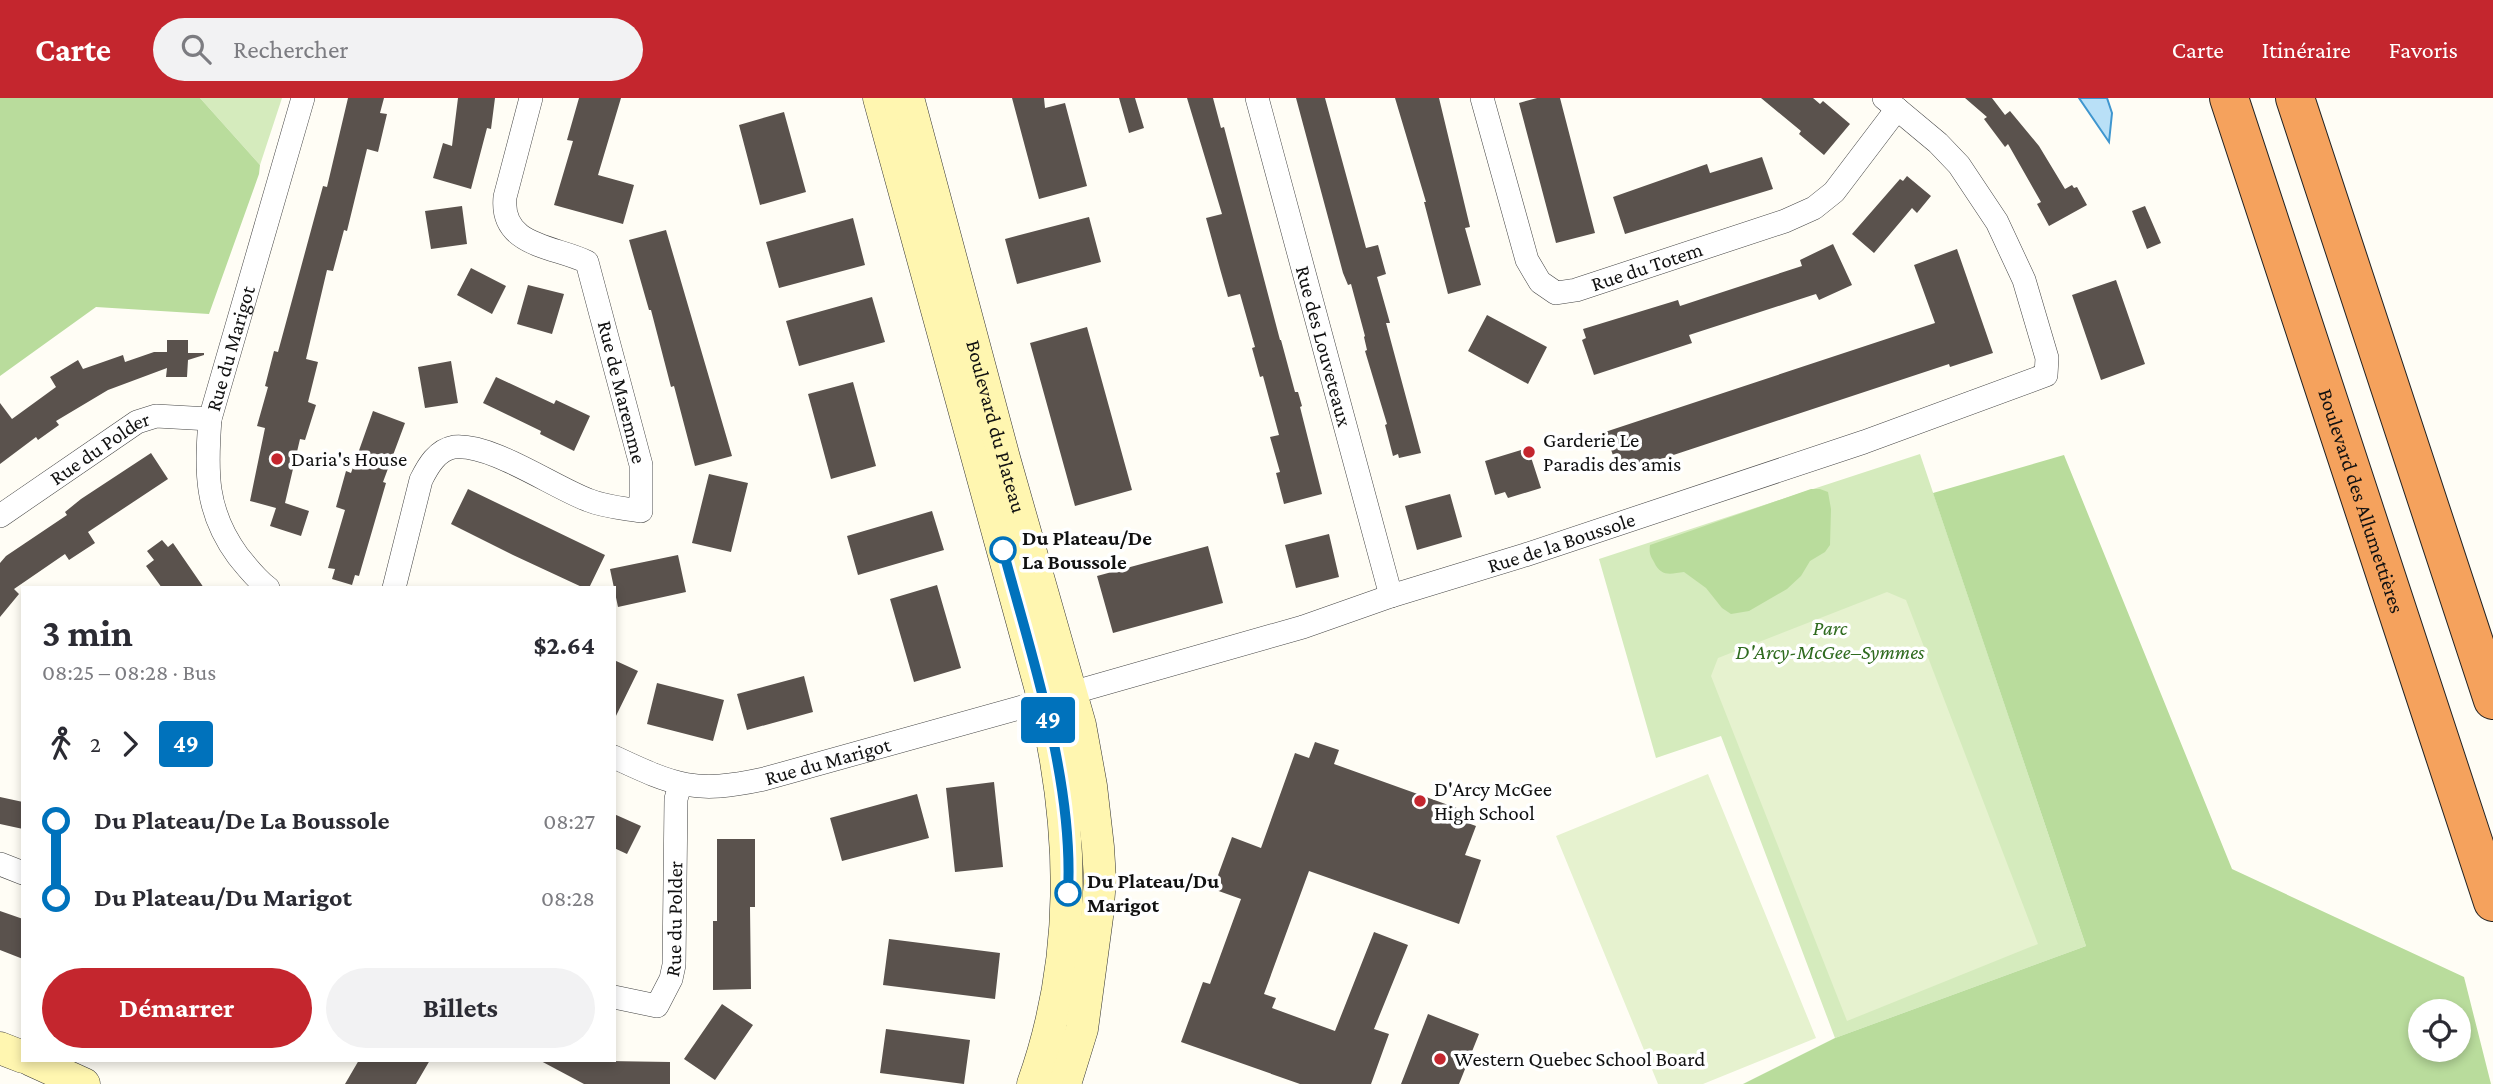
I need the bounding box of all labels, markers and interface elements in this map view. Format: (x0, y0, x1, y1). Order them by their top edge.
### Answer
search box (153, 18, 643, 81)
icon: search (177, 30, 215, 68)
text: Carte (35, 31, 111, 68)
text: Rechercher (233, 35, 349, 64)
text: Carte (2172, 36, 2224, 63)
text: Itinéraire (2262, 36, 2351, 63)
text: Favoris (2389, 36, 2458, 63)
street label: Rue du Totem (1588, 237, 1706, 296)
street label: Rue des Louveteaux (1291, 263, 1357, 429)
street label: Rue du Marigot (201, 282, 260, 414)
street label: Rue de Maremme (593, 318, 651, 466)
street label: Boulevard du Plateau (961, 337, 1031, 516)
street label: Boulevard des Allumettières (2313, 385, 2409, 616)
street label: Rue du Polder (45, 407, 153, 490)
place label: Garderie Le Paradis des amis (1543, 428, 1681, 476)
marker: Garderie Le Paradis des amis (1521, 444, 1537, 460)
place label: Daria's House (291, 447, 407, 471)
marker: Daria's House (269, 451, 285, 467)
street label: Rue de la Boussole (1485, 507, 1638, 578)
place label: Du Plateau/De La Boussole (1022, 526, 1152, 574)
marker: Du Plateau/De La Boussole (990, 537, 1016, 563)
text: 3 min (42, 612, 133, 654)
park label: Parc D'Arcy-McGee–Symmes (1735, 616, 1925, 664)
text: $2.64 (534, 631, 595, 660)
text: 08:25 – 08:28 · Bus (42, 659, 216, 685)
line badge: 49 (1016, 697, 1080, 743)
text: 49 (1035, 706, 1061, 733)
icon: walk (42, 725, 80, 763)
icon: forward (111, 725, 149, 763)
text: 49 (173, 730, 199, 757)
text: 2 (90, 731, 101, 757)
street label: Rue du Marigot (762, 732, 894, 790)
place label: D'Arcy McGee High School (1434, 777, 1552, 825)
marker: D'Arcy McGee High School (1412, 793, 1428, 809)
text: Du Plateau/De La Boussole (94, 806, 390, 835)
text: 08:27 (543, 808, 595, 834)
street label: Rue du Polder (660, 860, 687, 979)
place label: Du Plateau/Du Marigot (1087, 869, 1219, 917)
marker: Du Plateau/Du Marigot (1055, 880, 1081, 906)
text: Du Plateau/Du Marigot (94, 883, 352, 912)
text: 08:28 (541, 885, 595, 911)
button: Démarrer (42, 968, 312, 1048)
button: Billets (326, 968, 595, 1048)
map controls (2408, 999, 2471, 1062)
button: locate (2408, 999, 2471, 1062)
place label: Western Quebec School Board (1454, 1047, 1705, 1071)
marker: Western Quebec School Board (1432, 1051, 1448, 1067)

